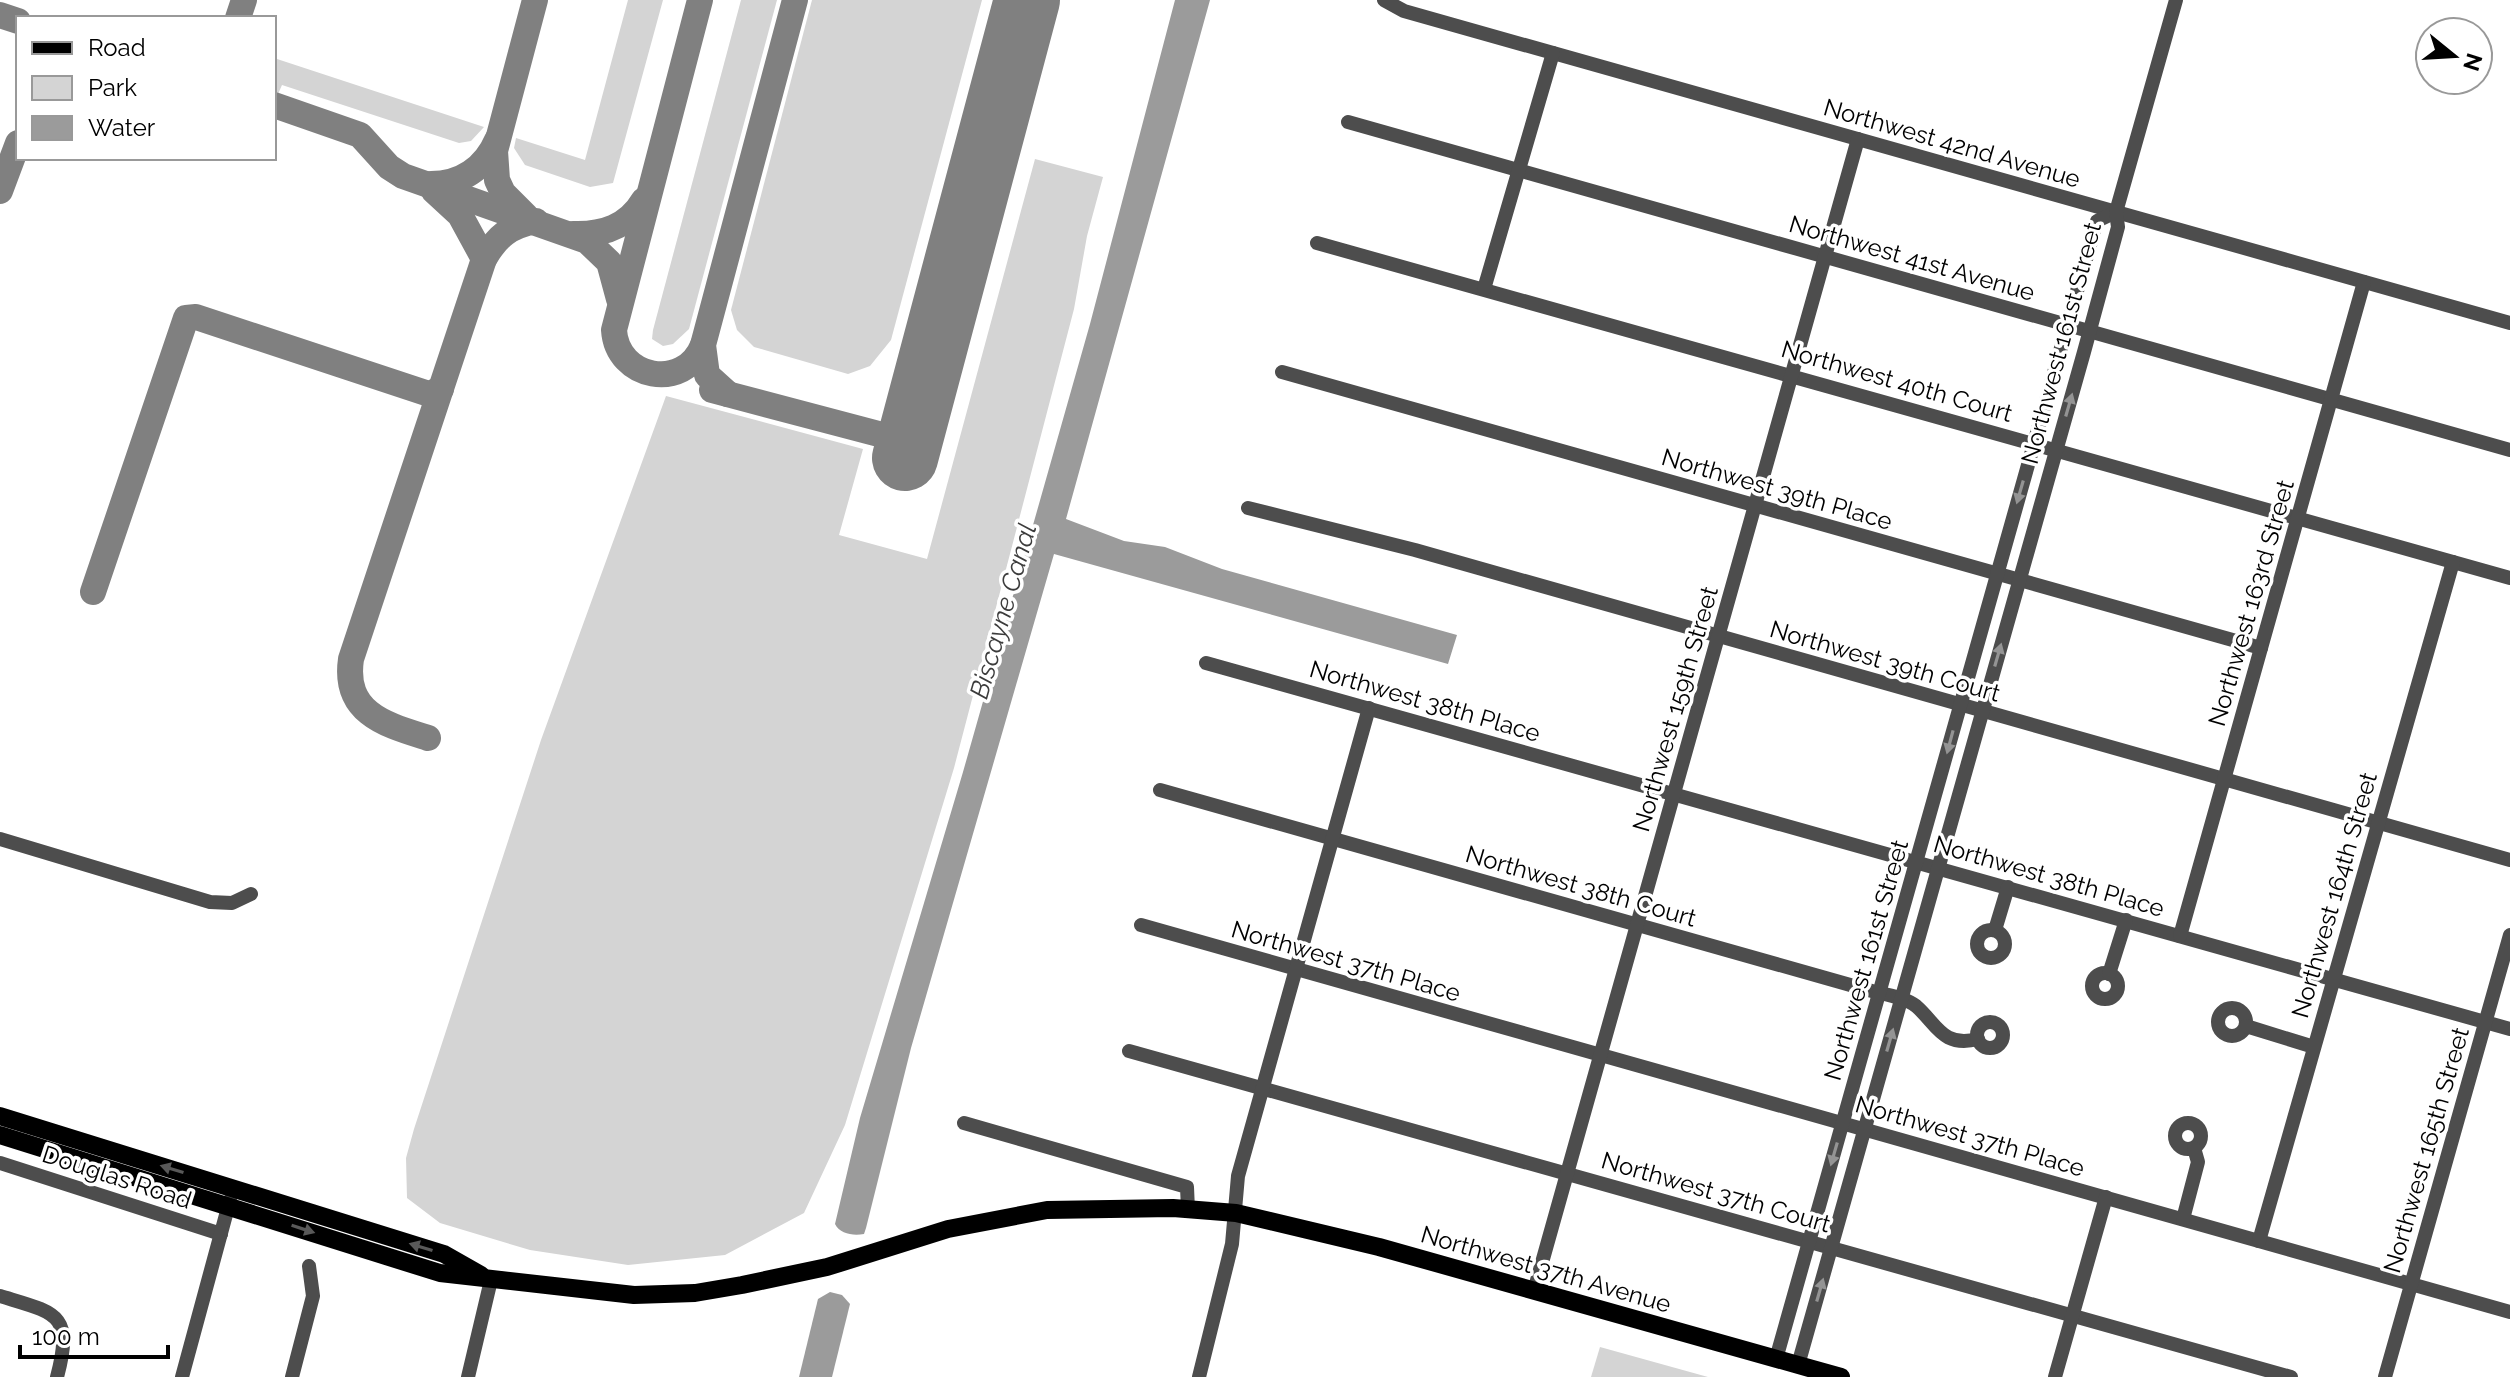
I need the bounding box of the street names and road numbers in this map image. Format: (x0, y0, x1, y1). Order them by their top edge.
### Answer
street label: Northwest 42nd Avenue (1820, 92, 2084, 194)
street label: Northwest 41st Avenue (1786, 209, 2038, 307)
street label: Northwest 161st Street (2015, 219, 2107, 467)
street label: Northwest 40th Court (1778, 334, 2016, 428)
street label: Northwest 39th Place (1658, 442, 1896, 536)
street label: Northwest 163rd Street (2202, 476, 2300, 730)
street label: Northwest 159th Street (1626, 583, 1724, 835)
street label: Northwest 39th Court (1767, 614, 2003, 708)
street label: Northwest 38th Place (1306, 654, 1544, 748)
street label: Northwest 164th Street (2285, 769, 2383, 1021)
street label: Northwest 38th Place (1930, 829, 2168, 923)
street label: Northwest 161st Street (1818, 836, 1914, 1084)
street label: Northwest 38th Court (1462, 839, 1700, 933)
street label: Northwest 37th Place (1228, 914, 1464, 1008)
street label: Northwest 165th Street (2377, 1024, 2475, 1276)
street label: Northwest 37th Place (1852, 1089, 2088, 1183)
street label: Douglas Road (39, 1139, 195, 1215)
street label: Northwest 37th Court (1598, 1145, 1834, 1239)
street label: Northwest 37th Avenue (1418, 1219, 1674, 1319)

